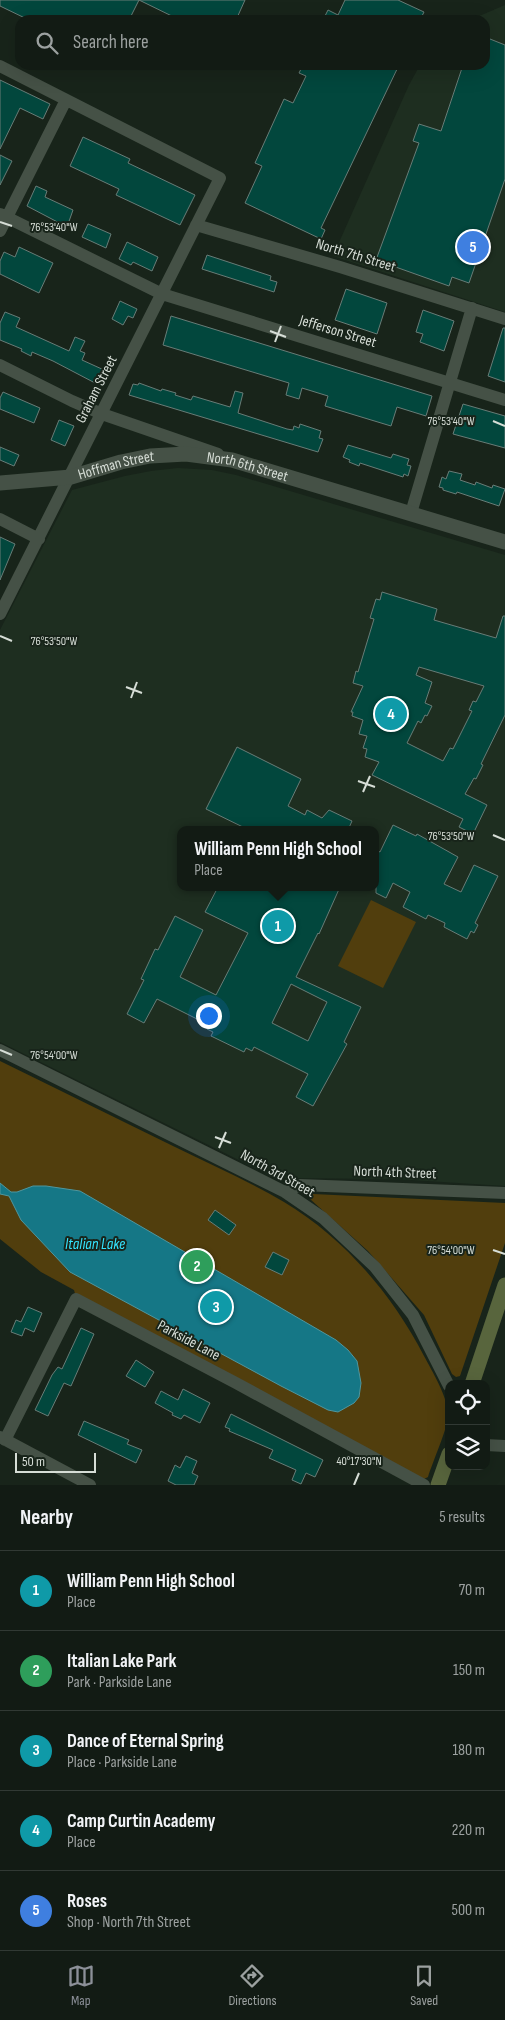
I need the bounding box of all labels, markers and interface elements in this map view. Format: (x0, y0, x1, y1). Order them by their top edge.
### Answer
search box (15, 15, 490, 70)
icon: search (33, 29, 61, 57)
text: Search here (73, 31, 149, 54)
text: 76°53'40"W (31, 220, 78, 235)
pin: 5 (457, 228, 489, 266)
street label: North 7th Street (313, 234, 399, 277)
street label: Jefferson Street (296, 310, 379, 352)
street label: Graham Street (71, 352, 122, 426)
text: 76°53'40"W (428, 414, 475, 429)
street label: Hoffman Street (76, 447, 155, 484)
street label: North 6th Street (206, 448, 291, 486)
text: 76°53'50"W (31, 634, 78, 649)
pin: 4 (375, 695, 407, 733)
popup (177, 826, 379, 891)
text: 76°53'50"W (428, 829, 475, 844)
text: William Penn High School (194, 838, 362, 861)
text: Place (194, 861, 223, 880)
pin: 1 (262, 907, 294, 945)
your location (196, 1003, 222, 1029)
text: 76°54'00"W (30, 1048, 78, 1063)
street label: North 3rd Street (237, 1145, 319, 1202)
street label: North 4th Street (353, 1162, 437, 1183)
water label: Italian Lake (65, 1235, 125, 1254)
text: 76°54'00"W (427, 1243, 475, 1258)
pin: 2 (181, 1247, 213, 1285)
pin: 3 (200, 1288, 232, 1326)
street label: Parkside Lane (154, 1316, 223, 1365)
map controls (445, 1380, 490, 1470)
button: locate (445, 1380, 490, 1425)
button: layers (445, 1425, 490, 1470)
scale bar (15, 1450, 96, 1473)
text: 50 m (22, 1453, 45, 1470)
text: 40°17'30"N (336, 1454, 382, 1469)
text: Nearby (20, 1505, 73, 1530)
text: 5 results (439, 1508, 485, 1527)
text: William Penn High School (67, 1570, 235, 1593)
text: 1 (33, 1581, 39, 1600)
text: 70 m (459, 1581, 485, 1600)
text: Place (67, 1593, 96, 1612)
text: Italian Lake Park (67, 1650, 177, 1673)
text: 2 (32, 1661, 40, 1680)
text: 150 m (453, 1661, 485, 1680)
text: Park · Parkside Lane (67, 1673, 172, 1692)
text: Dance of Eternal Spring (67, 1730, 224, 1753)
text: 3 (32, 1741, 40, 1760)
text: 180 m (452, 1741, 485, 1760)
text: Place · Parkside Lane (67, 1753, 177, 1772)
text: Camp Curtin Academy (67, 1810, 215, 1833)
text: 4 (32, 1821, 40, 1840)
text: 220 m (452, 1821, 485, 1840)
text: Place (67, 1833, 96, 1852)
text: Roses (67, 1890, 107, 1913)
text: 5 (32, 1901, 40, 1920)
text: 500 m (451, 1901, 485, 1920)
text: Shop · North 7th Street (67, 1913, 191, 1932)
tab: Map (67, 1962, 95, 2009)
tab: Directions (228, 1962, 277, 2009)
tab: Saved (410, 1962, 438, 2009)

